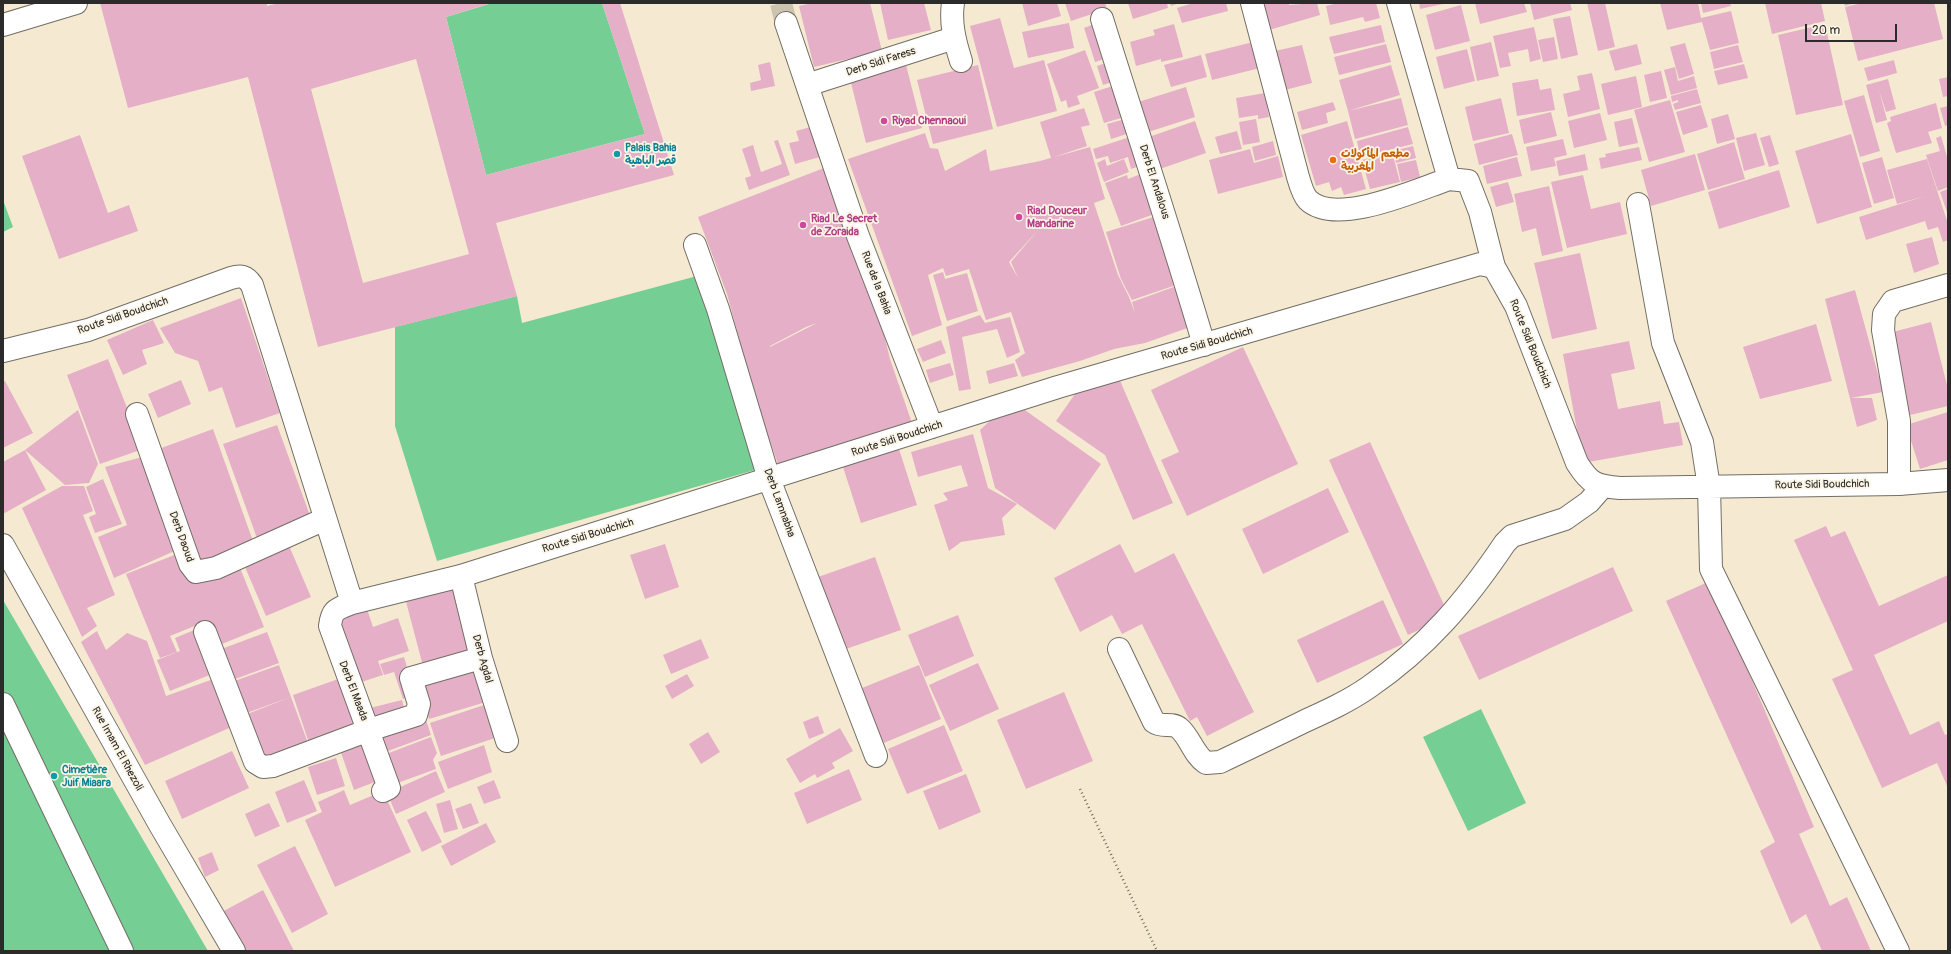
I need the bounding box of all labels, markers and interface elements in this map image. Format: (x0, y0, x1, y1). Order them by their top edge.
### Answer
scale bar (1807, 16, 1899, 42)
text: 20 m (1812, 23, 1840, 38)
street label: Derb Sidi Faress (845, 45, 917, 79)
place label: Riyad Chennaoui (892, 114, 966, 128)
marker: Riyad Chennaoui (879, 116, 889, 126)
place label: Palais Bahia قصر الباهية (625, 141, 676, 167)
street label: Derb El Andalous (1136, 143, 1172, 221)
place label: مطعم المأكولات المغربية (1341, 147, 1409, 173)
marker: Palais Bahia قصر الباهية (612, 149, 622, 159)
marker: مطعم المأكولات المغربية (1328, 155, 1338, 165)
place label: Riad Douceur Mandarine (1027, 204, 1087, 230)
place label: Riad Le Secret de Zoraida (811, 212, 877, 238)
marker: Riad Douceur Mandarine (1014, 212, 1024, 222)
marker: Riad Le Secret de Zoraida (798, 220, 808, 230)
street label: Rue de la Bahia (858, 249, 894, 317)
street label: Route Sidi Boudchich (76, 294, 170, 338)
street label: Route Sidi Boudchich (1506, 298, 1554, 390)
street label: Route Sidi Boudchich (1160, 325, 1254, 363)
street label: Route Sidi Boudchich (850, 418, 944, 460)
street label: Derb Lamnabha (760, 467, 798, 539)
street label: Route Sidi Boudchich (1775, 478, 1869, 492)
street label: Derb Daoud (166, 510, 196, 564)
street label: Route Sidi Boudchich (541, 516, 635, 556)
street label: Derb Agdal (469, 633, 495, 685)
street label: Derb El Maada (335, 659, 371, 723)
street label: Rue Imam El Rhezoli (89, 705, 145, 793)
place label: Cimetière Juif Miaara (62, 763, 111, 789)
marker: Cimetière Juif Miaara (49, 771, 59, 781)

